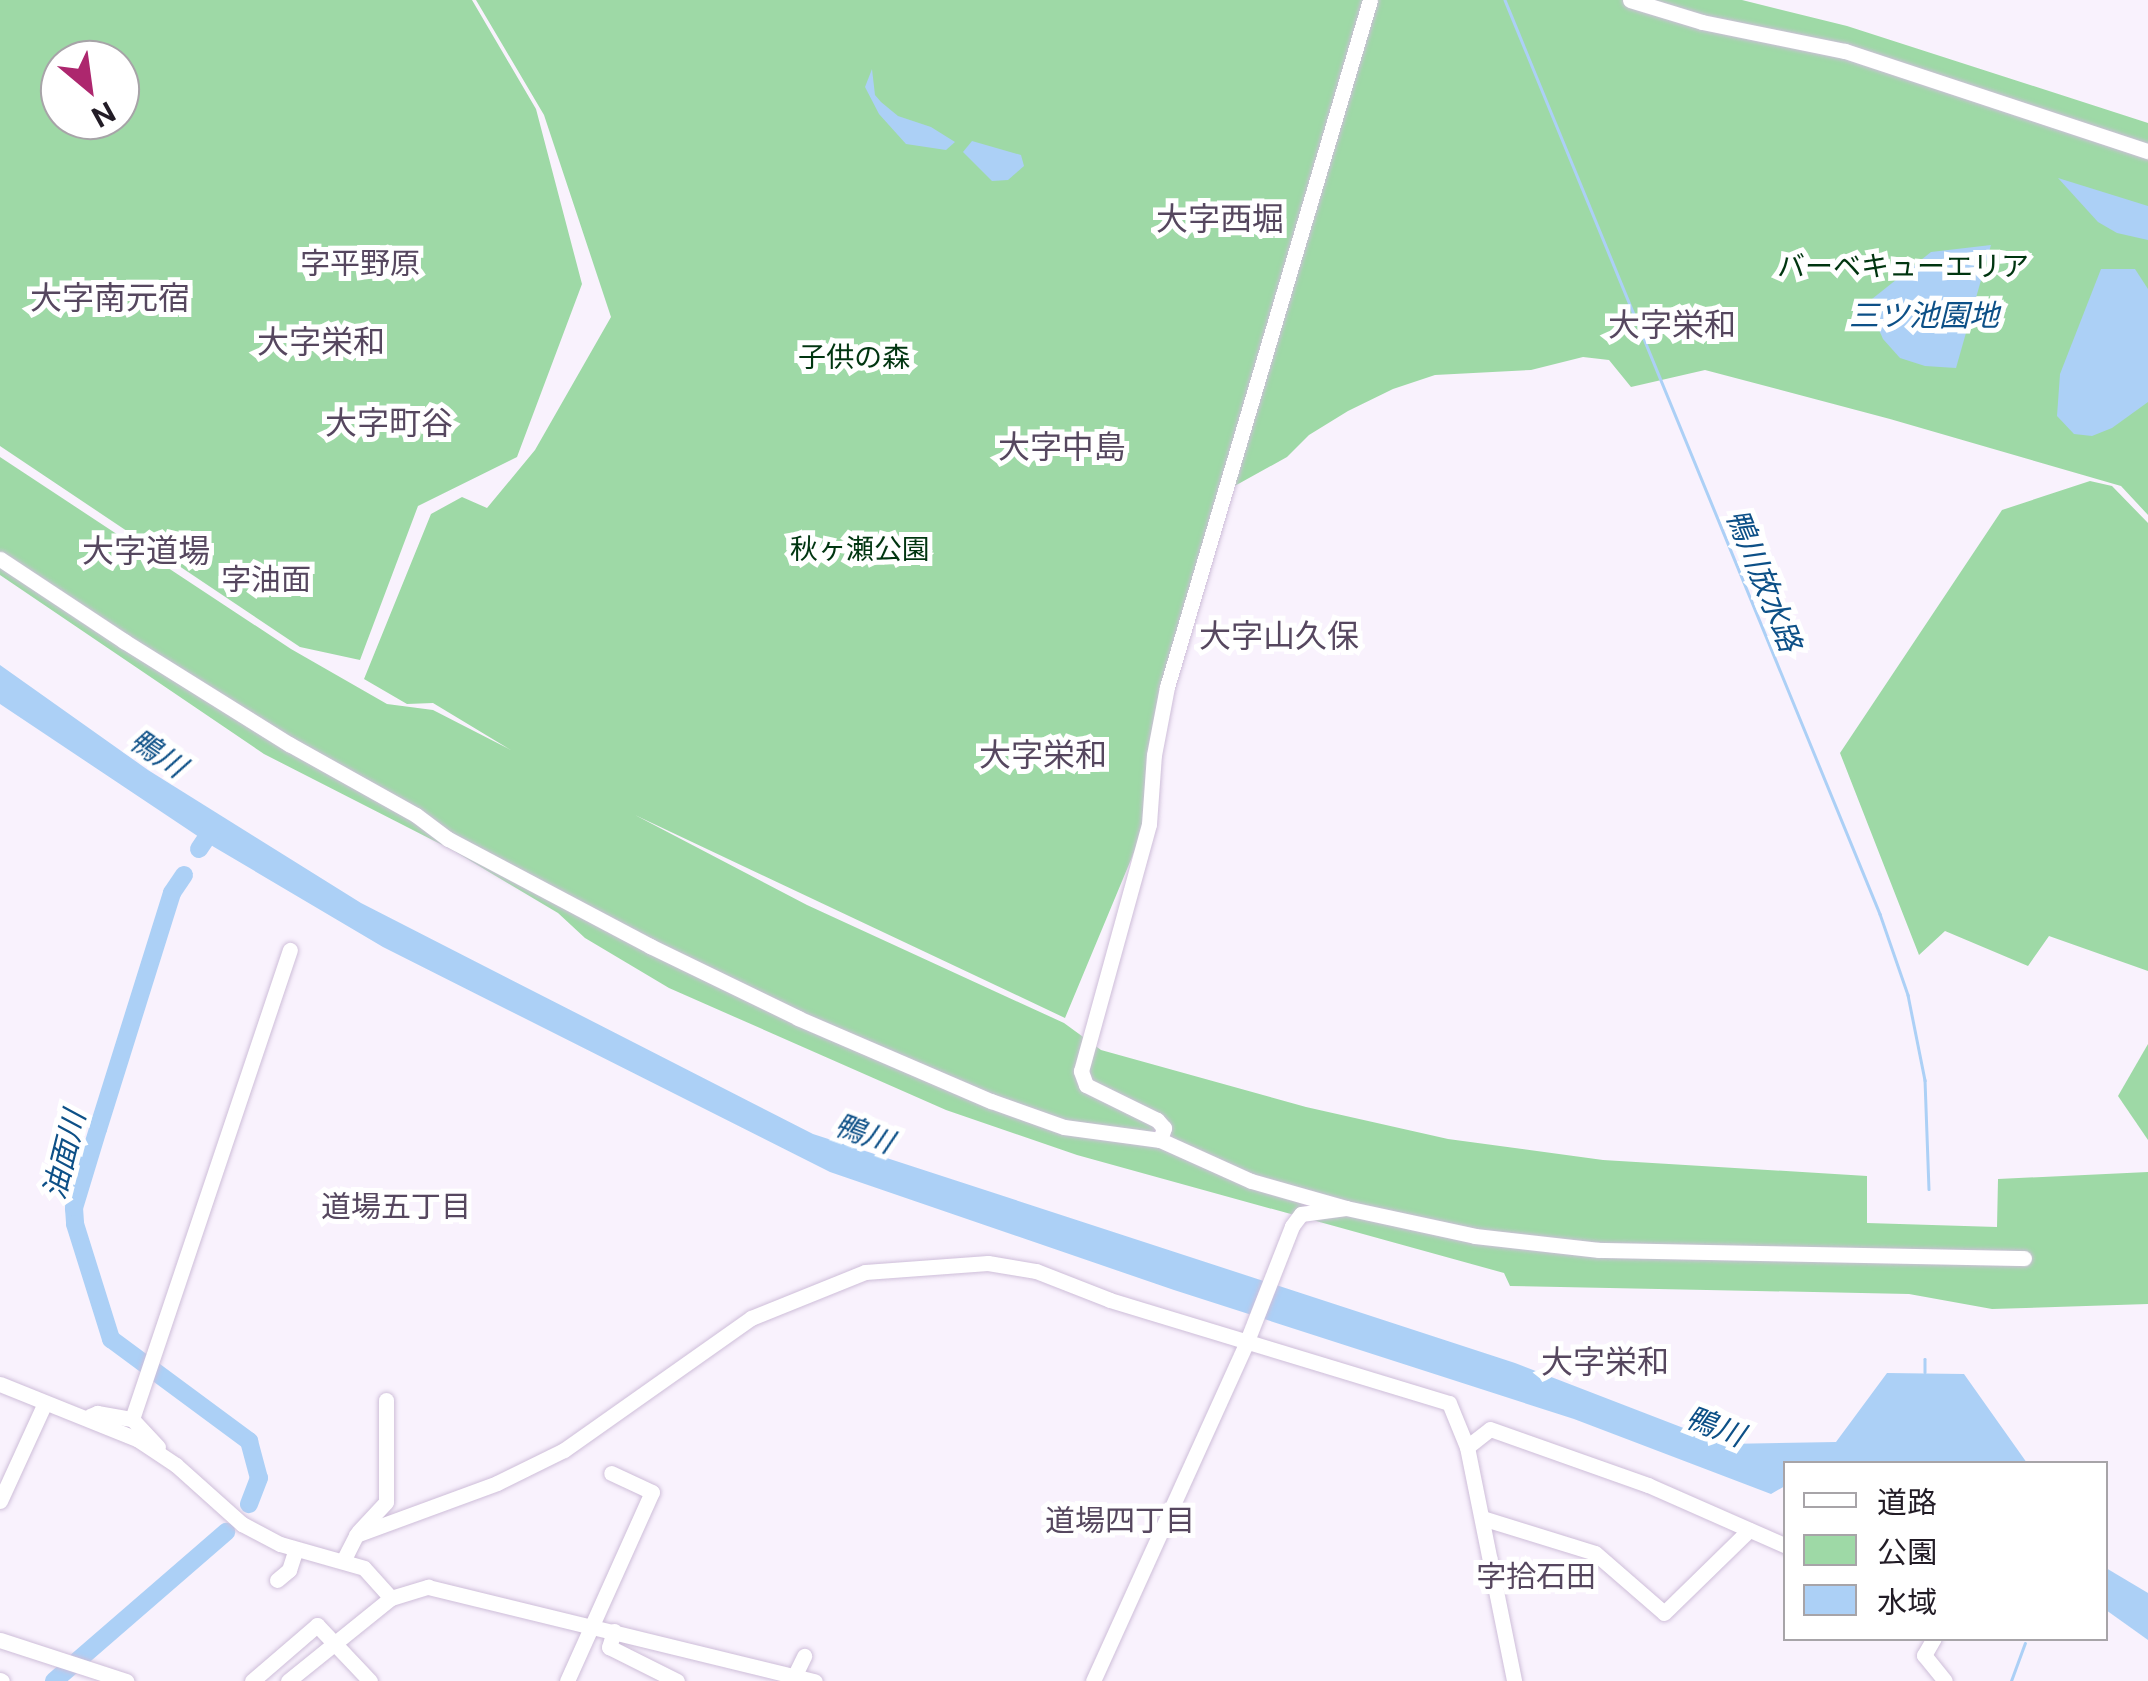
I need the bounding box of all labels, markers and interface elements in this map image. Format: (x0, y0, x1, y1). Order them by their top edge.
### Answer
north arrow (40, 40, 140, 140)
text: N (86, 95, 121, 135)
district label: 大字西堀 (1156, 200, 1284, 238)
district label: 字平野原 (300, 245, 420, 281)
park label: バーベキューエリア (1777, 249, 2029, 283)
district label: 大字南元宿 (30, 279, 190, 317)
water label: 三ツ池園地 (1849, 297, 1999, 333)
district label: 大字栄和 (1608, 306, 1736, 344)
district label: 大字栄和 (257, 323, 385, 361)
park label: 子供の森 (798, 340, 910, 374)
district label: 大字町谷 (325, 404, 453, 442)
district label: 大字中島 (998, 428, 1126, 466)
water label: 鴨川放水路 (1719, 504, 1809, 656)
district label: 大字道場 (82, 532, 210, 570)
park label: 秋ヶ瀬公園 (790, 532, 930, 566)
district label: 字油面 (221, 561, 311, 597)
district label: 大字山久保 (1199, 617, 1359, 655)
water label: 鴨川 (123, 721, 193, 785)
district label: 大字栄和 (979, 736, 1107, 774)
water label: 鴨川 (830, 1106, 898, 1160)
water label: 油面川 (36, 1107, 92, 1203)
district label: 道場五丁目 (321, 1188, 471, 1224)
district label: 大字栄和 (1541, 1343, 1669, 1381)
water label: 鴨川 (1681, 1398, 1749, 1454)
legend (1783, 1461, 2108, 1641)
text: 道路 (1877, 1484, 1937, 1520)
district label: 道場四丁目 (1045, 1502, 1195, 1538)
text: 公園 (1877, 1534, 1937, 1570)
district label: 字拾石田 (1476, 1558, 1596, 1594)
text: 水域 (1877, 1584, 1937, 1620)

